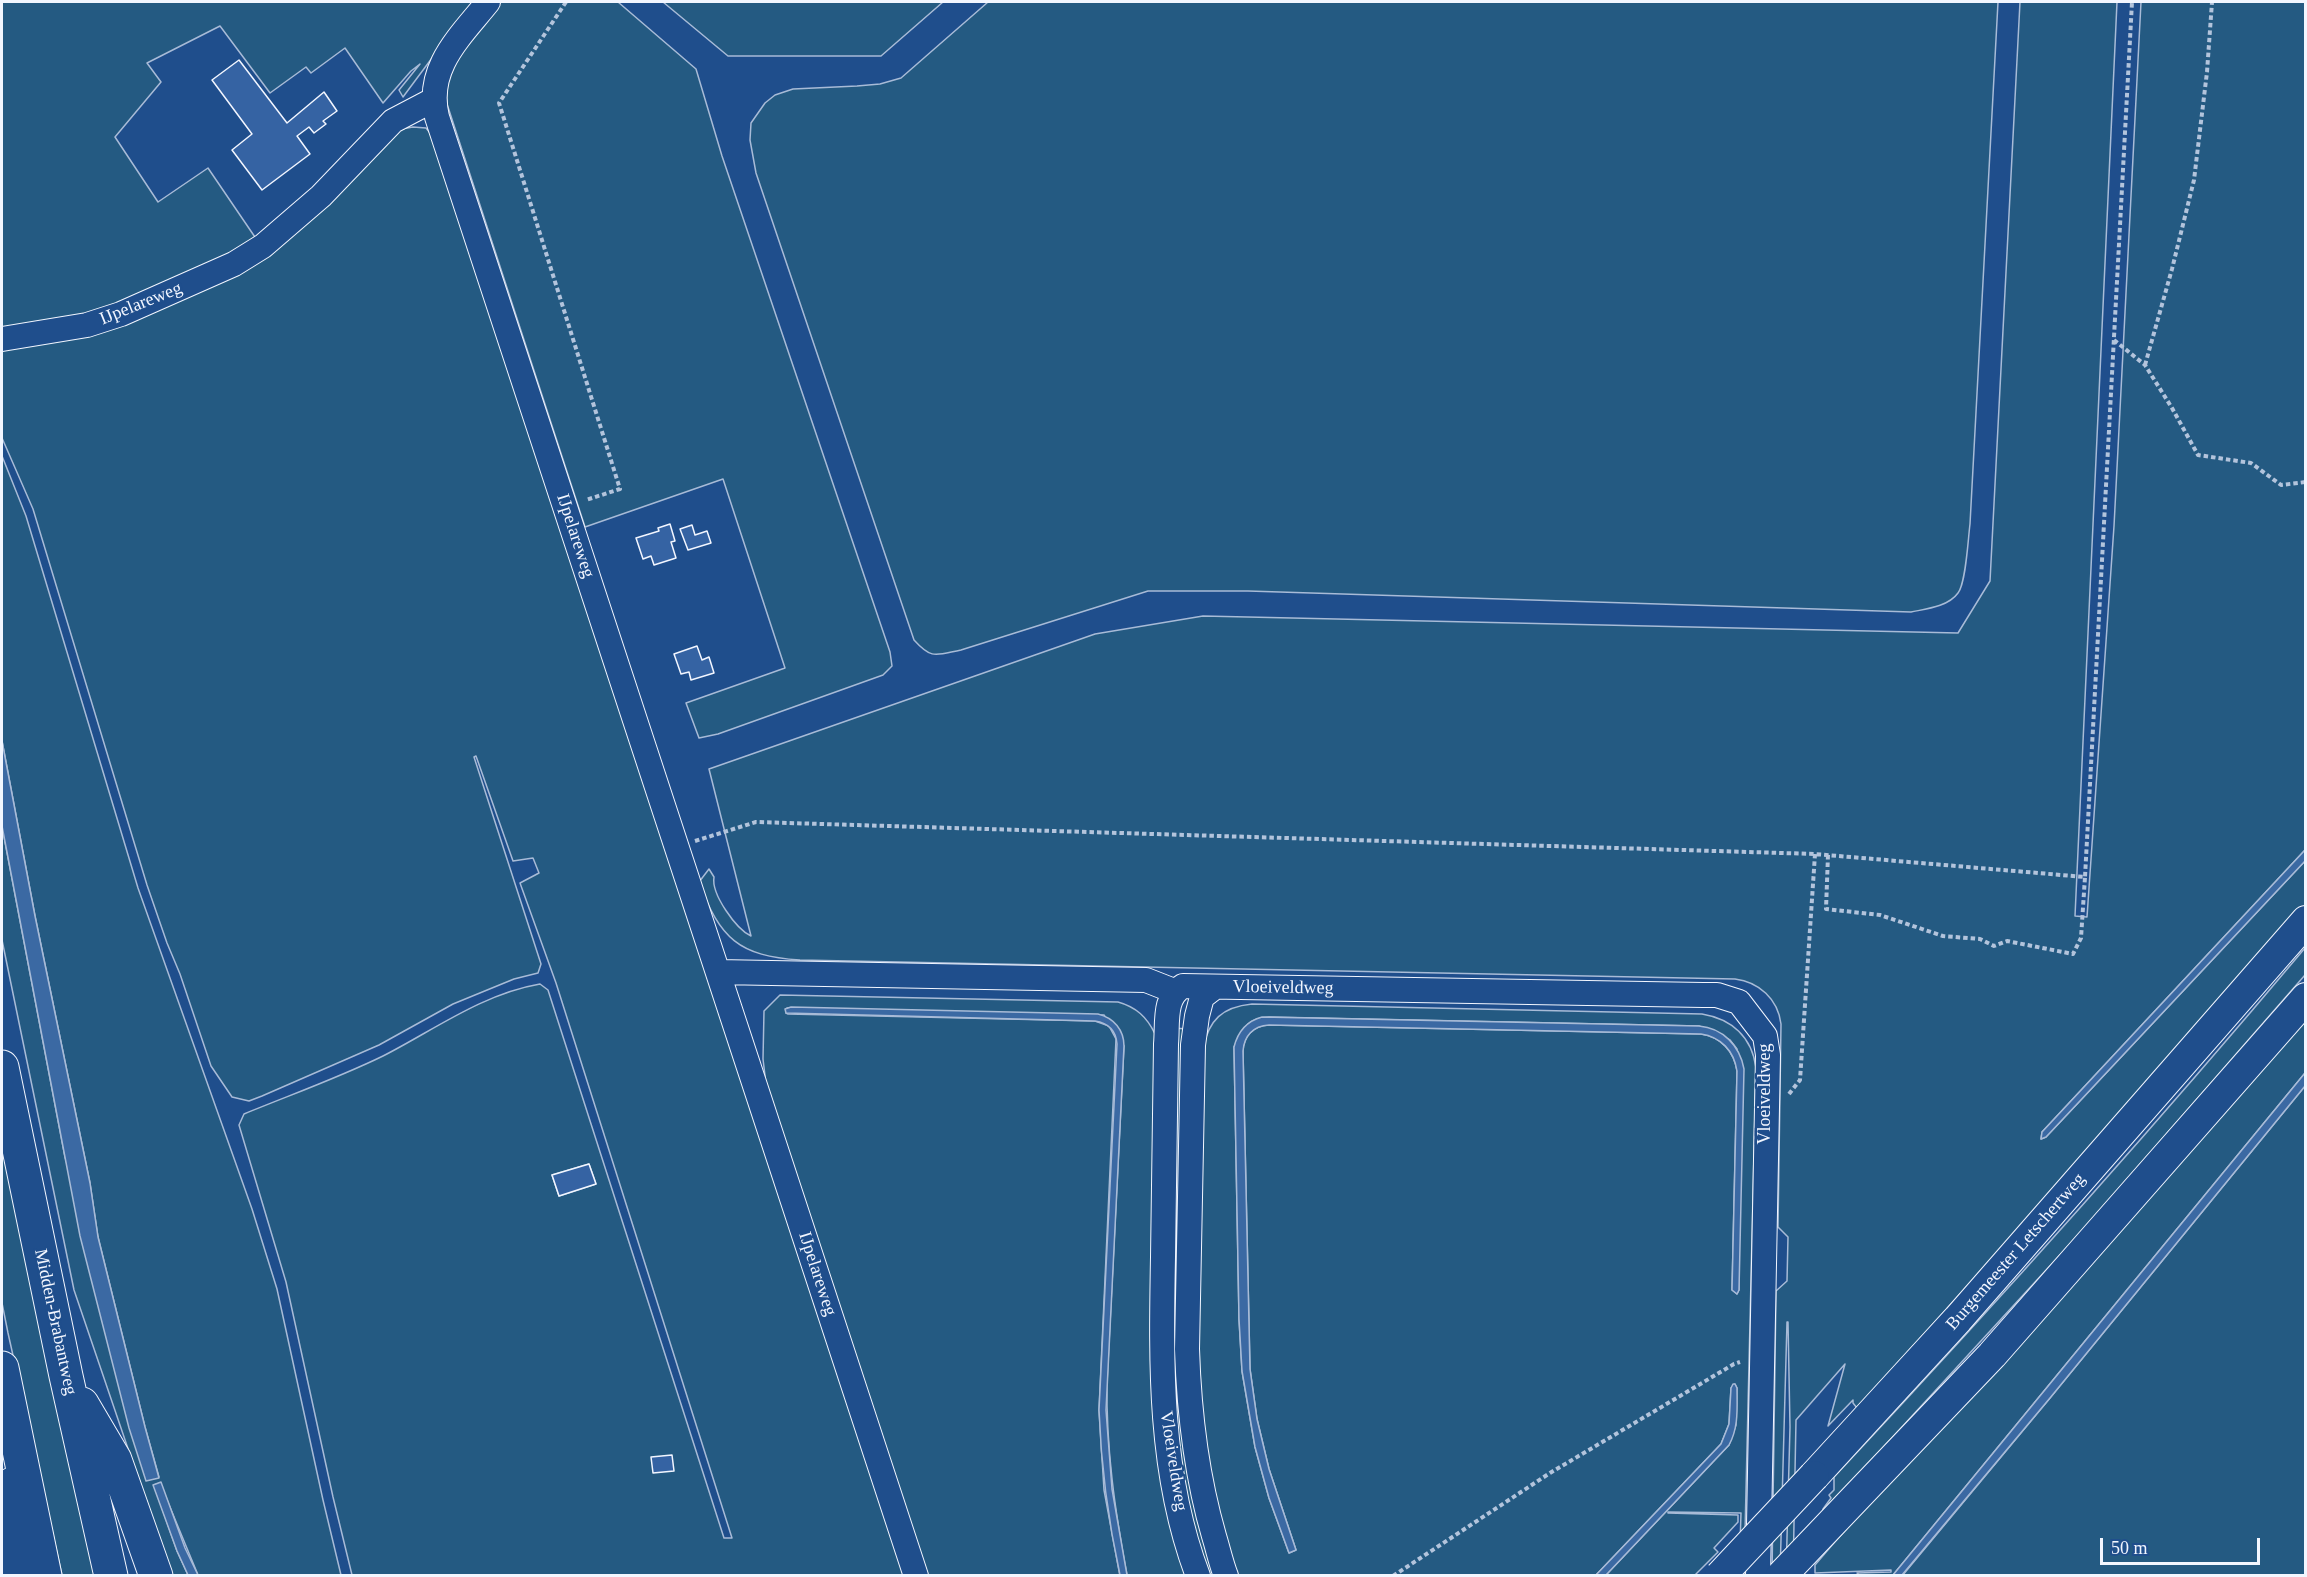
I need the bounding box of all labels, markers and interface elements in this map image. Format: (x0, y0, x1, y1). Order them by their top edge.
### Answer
street label: IJpelareweg (97, 278, 185, 330)
street label: IJpelareweg (551, 491, 599, 581)
street label: Vloeiveldweg (1232, 976, 1334, 1000)
street label: Vloeiveldweg (1754, 1044, 1776, 1144)
street label: Burgemeester Letschertweg (1942, 1169, 2090, 1335)
street label: IJpelareweg (793, 1229, 841, 1319)
street label: Midden-Brabantweg (29, 1247, 81, 1397)
street label: Vloeiveldweg (1154, 1409, 1192, 1513)
scale bar (2103, 1526, 2264, 1564)
text: 50 m (2111, 1538, 2148, 1558)

